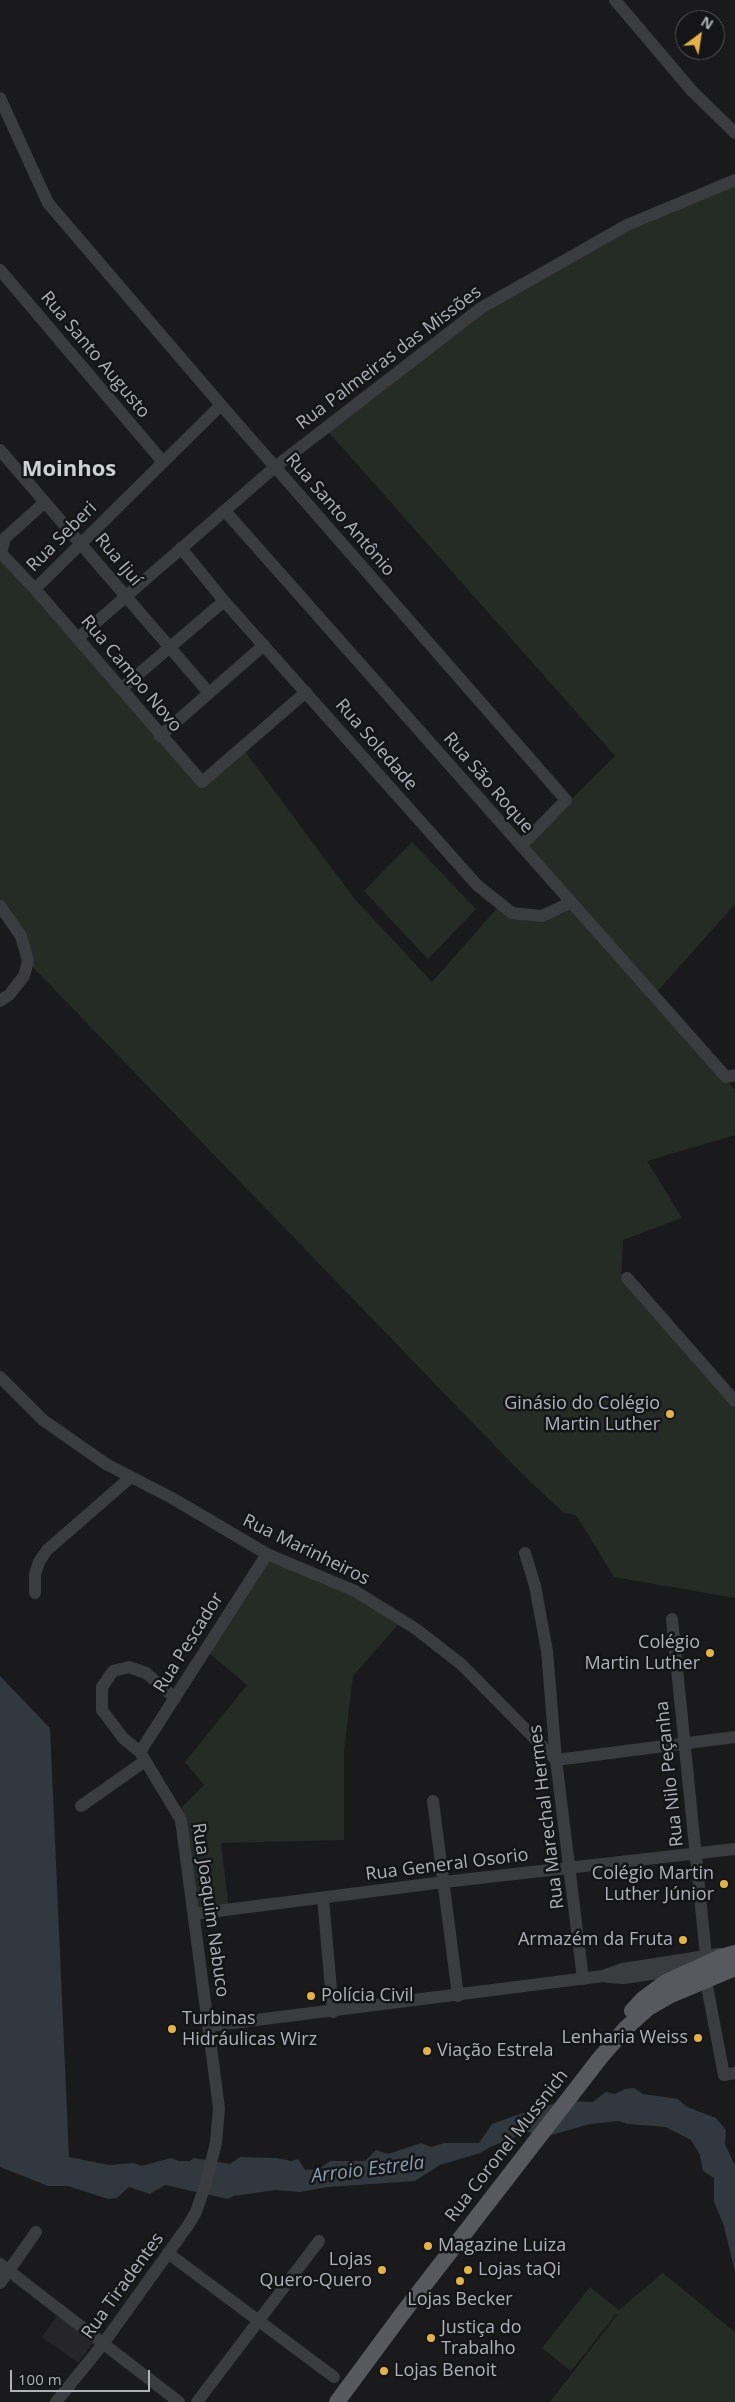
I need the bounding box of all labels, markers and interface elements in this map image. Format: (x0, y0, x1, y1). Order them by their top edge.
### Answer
north arrow (675, 10, 725, 60)
text: N (698, 11, 717, 34)
street label: Rua Palmeiras das Missões (292, 281, 486, 435)
street label: Rua Santo Augusto (36, 287, 154, 423)
street label: Rua Santo Antônio (281, 449, 399, 581)
district label: Moinhos (22, 457, 116, 483)
street label: Rua Seberi (23, 498, 101, 576)
street label: Rua Ijuí (90, 529, 146, 591)
street label: Rua Campo Novo (76, 611, 186, 737)
street label: Rua Soledade (330, 695, 422, 795)
street label: Rua São Roque (438, 728, 538, 838)
place label: Ginásio do Colégio Martin Luther (504, 1393, 660, 1436)
marker: Ginásio do Colégio Martin Luther (664, 1408, 676, 1420)
street label: Rua Marinheiros (239, 1510, 373, 1590)
street label: Rua Pescador (150, 1589, 228, 1697)
place label: Colégio Martin Luther (584, 1632, 700, 1675)
marker: Colégio Martin Luther (704, 1647, 716, 1659)
street label: Rua Nilo Peçanha (652, 1700, 688, 1848)
street label: Rua Marechal Hermes (525, 1724, 569, 1910)
street label: Rua Joaquim Nabuco (187, 1822, 233, 1998)
street label: Rua General Osorio (364, 1844, 530, 1886)
place label: Colégio Martin Luther Júnior (592, 1863, 714, 1906)
marker: Colégio Martin Luther Júnior (718, 1878, 730, 1890)
place label: Armazém da Fruta (518, 1929, 673, 1951)
marker: Armazém da Fruta (677, 1934, 689, 1946)
place label: Polícia Civil (321, 1985, 414, 2007)
marker: Polícia Civil (305, 1990, 317, 2002)
place label: Turbinas Hidráulicas Wirz (182, 2008, 317, 2050)
marker: Turbinas Hidráulicas Wirz (166, 2023, 178, 2035)
place label: Lenharia Weiss (561, 2027, 688, 2049)
marker: Lenharia Weiss (692, 2032, 704, 2044)
place label: Viação Estrela (437, 2040, 553, 2062)
marker: Viação Estrela (421, 2045, 433, 2057)
street label: Rua Coronel Mussnich (441, 2066, 573, 2226)
water label: Arroio Estrela (310, 2152, 426, 2188)
street label: Rua Tiradentes (77, 2229, 169, 2343)
place label: Magazine Luiza (438, 2235, 566, 2257)
marker: Magazine Luiza (422, 2240, 434, 2252)
place label: Lojas Quero-Quero (260, 2249, 372, 2292)
place label: Lojas taQi (478, 2259, 561, 2281)
marker: Lojas Quero-Quero (376, 2264, 388, 2276)
marker: Lojas taQi (462, 2264, 474, 2276)
marker: Lojas Becker (454, 2275, 466, 2287)
place label: Lojas Becker (407, 2289, 513, 2311)
place label: Justiça do Trabalho (441, 2317, 522, 2360)
marker: Justiça do Trabalho (425, 2332, 437, 2344)
scale bar (12, 2360, 152, 2392)
place label: Lojas Benoit (394, 2360, 497, 2382)
marker: Lojas Benoit (378, 2365, 390, 2377)
text: 100 m (18, 2369, 62, 2389)

